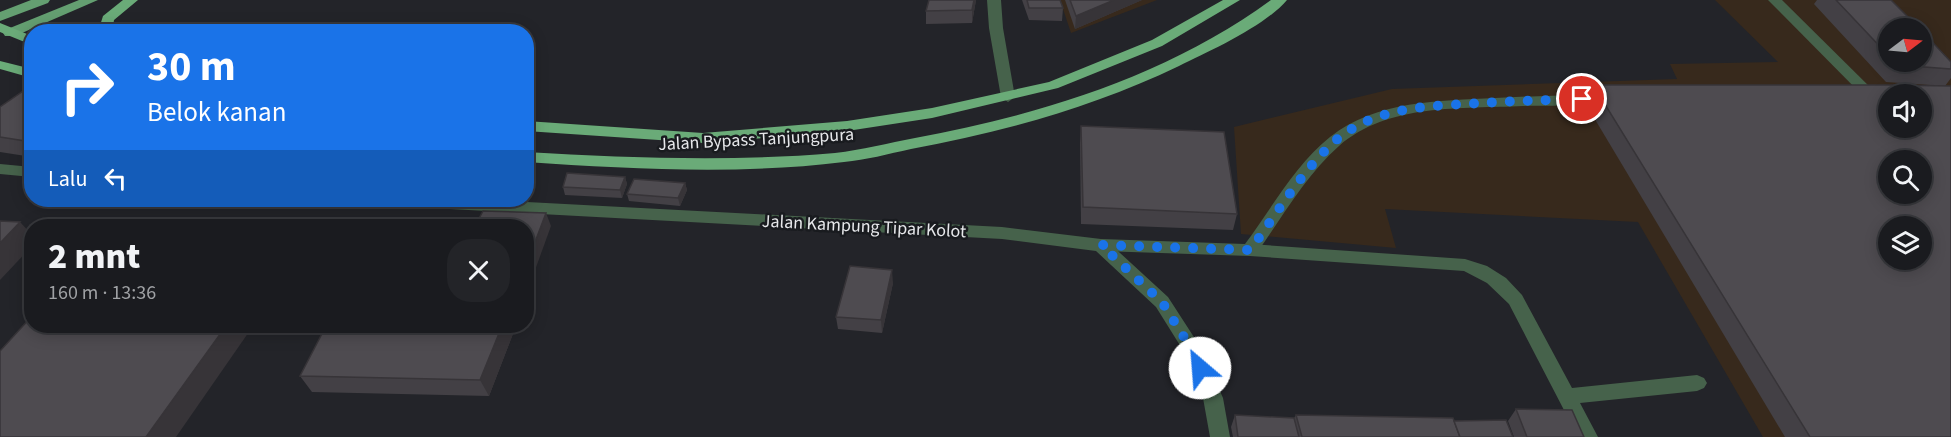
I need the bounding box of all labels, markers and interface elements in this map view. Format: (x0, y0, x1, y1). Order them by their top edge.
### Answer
north arrow (1878, 18, 1932, 72)
map controls (1878, 18, 1932, 270)
text: 30 m (147, 37, 236, 97)
icon: right (48, 48, 126, 126)
pin (1556, 73, 1607, 124)
icon: arrive (1565, 82, 1598, 115)
button: sound (1878, 84, 1932, 138)
text: Belok kanan (147, 93, 286, 132)
street label: Jalan Bypass Tanjungpura (657, 122, 855, 157)
button: search (1878, 150, 1932, 204)
icon: left (99, 162, 132, 195)
text: Lalu (48, 163, 87, 195)
street label: Jalan Kampung Tipar Kolot (761, 209, 967, 244)
button: layers (1878, 216, 1932, 270)
text: 2 mnt (48, 231, 140, 282)
button: close (447, 239, 510, 302)
text: 160 m · 13:36 (48, 279, 156, 307)
position arrow (1168, 336, 1232, 400)

